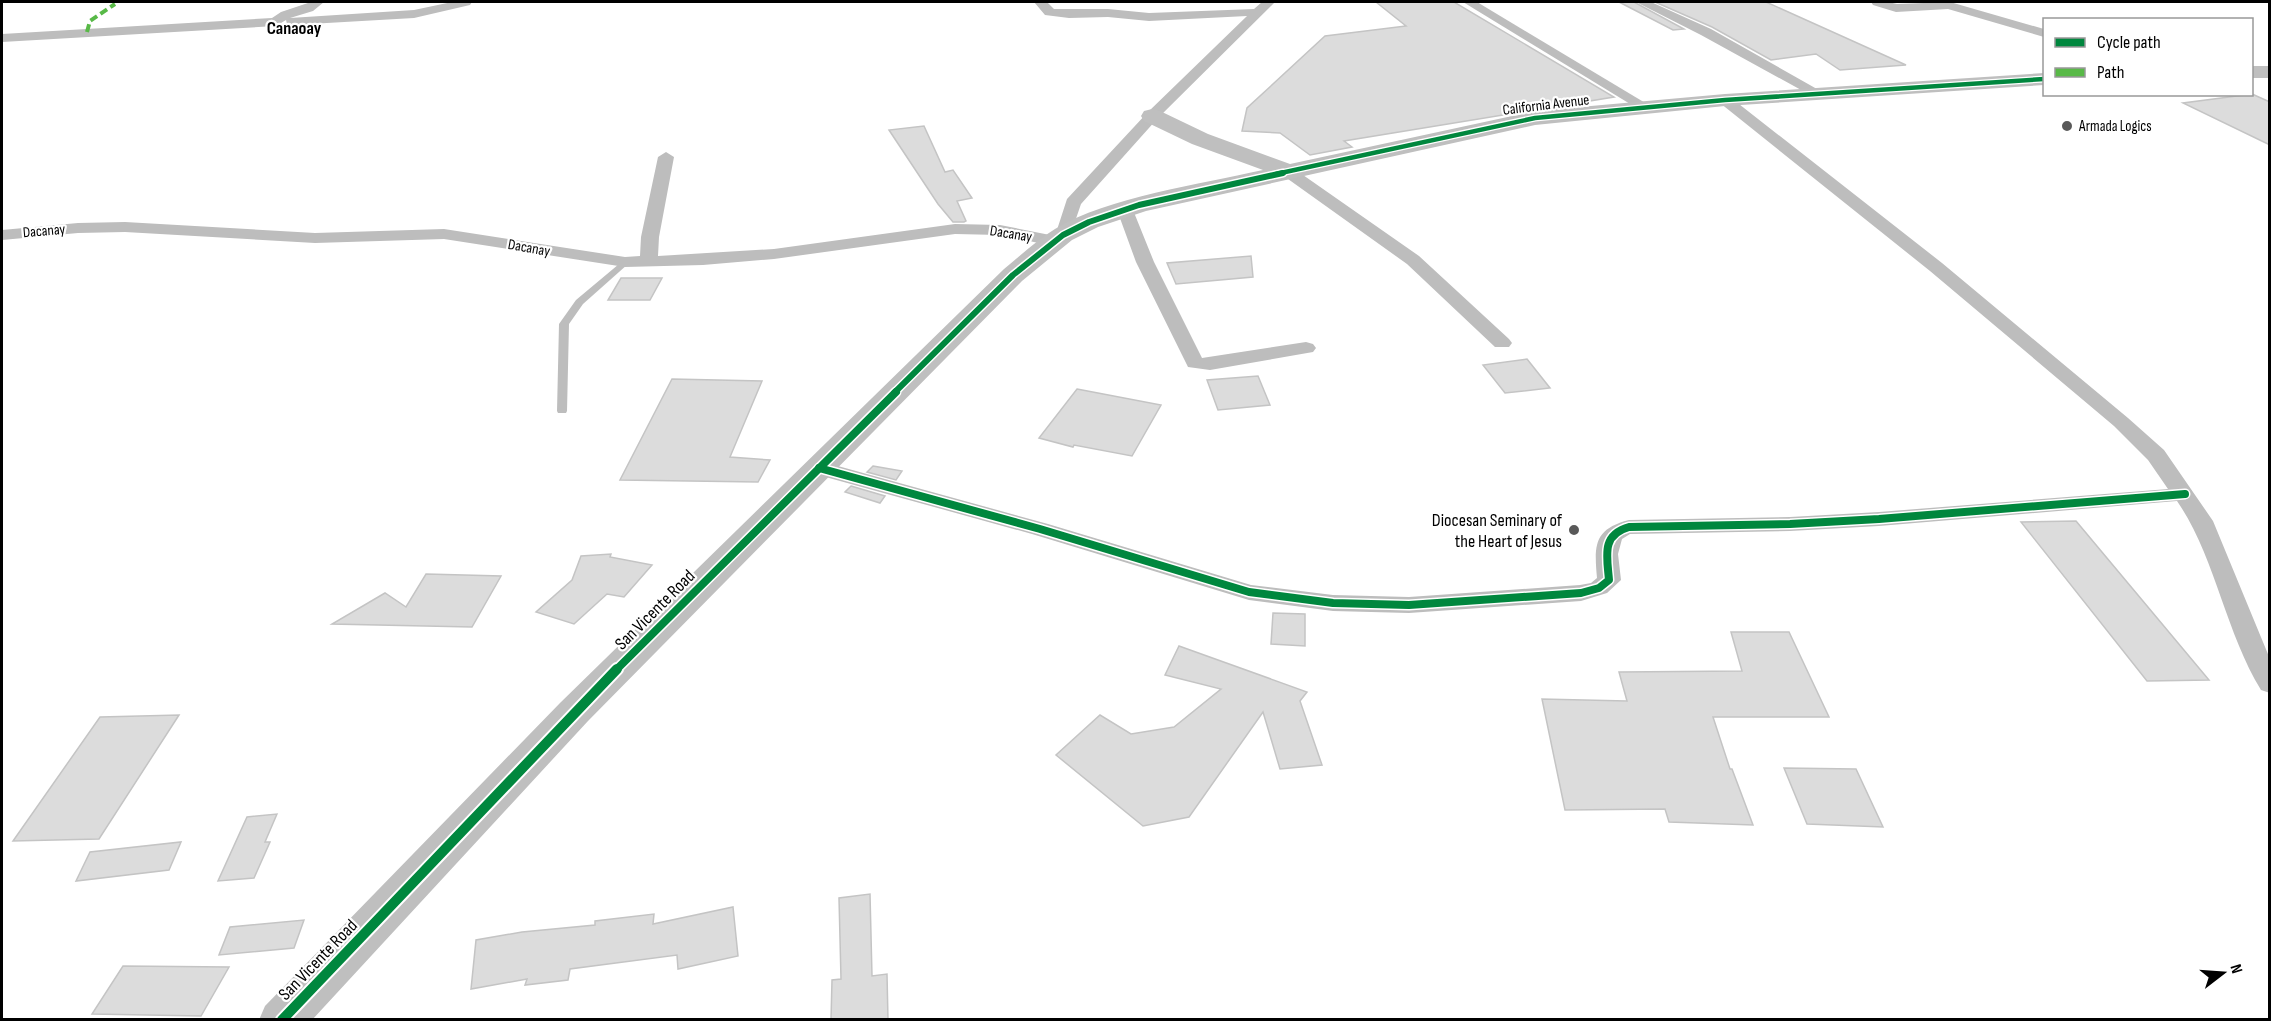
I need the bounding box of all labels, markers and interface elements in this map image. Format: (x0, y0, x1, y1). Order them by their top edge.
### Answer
district label: Canaoay (267, 18, 322, 39)
legend (2043, 18, 2253, 96)
text: Cycle path (2097, 32, 2161, 53)
text: Path (2097, 62, 2125, 83)
street label: California Avenue (1502, 90, 1590, 120)
place label: Armada Logics (2078, 117, 2152, 136)
marker: Armada Logics (2060, 119, 2074, 133)
street label: Dacanay (22, 220, 66, 242)
street label: Dacanay (989, 221, 1034, 247)
street label: Dacanay (506, 235, 552, 261)
place label: Diocesan Seminary of the Heart of Jesus (1432, 510, 1563, 552)
marker: Diocesan Seminary of the Heart of Jesus (1567, 523, 1581, 537)
street label: San Vicente Road (611, 566, 699, 654)
street label: San Vicente Road (274, 915, 362, 1005)
north arrow (2193, 943, 2253, 1003)
text: N (2226, 962, 2246, 976)

